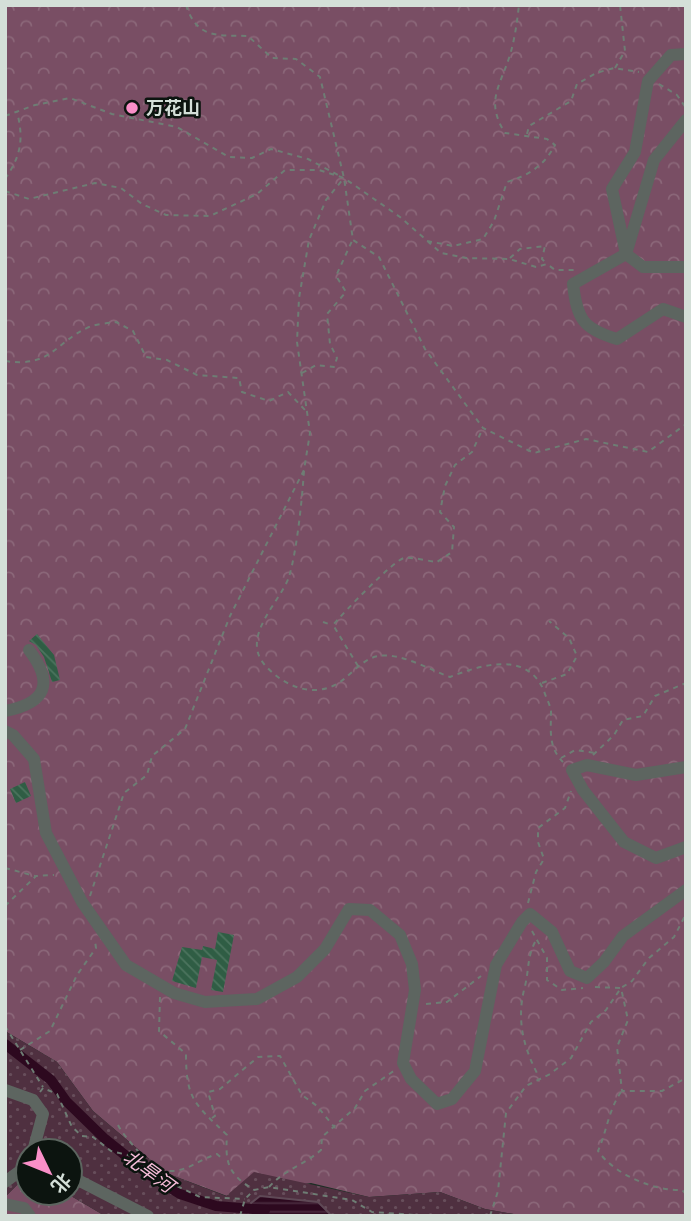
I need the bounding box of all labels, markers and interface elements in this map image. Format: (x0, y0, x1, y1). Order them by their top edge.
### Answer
place label: 万花山 (146, 95, 200, 120)
marker: 万花山 (124, 100, 140, 116)
north arrow (14, 1137, 84, 1207)
water label: 北旱河 (118, 1144, 183, 1201)
text: 北 (45, 1167, 77, 1199)

